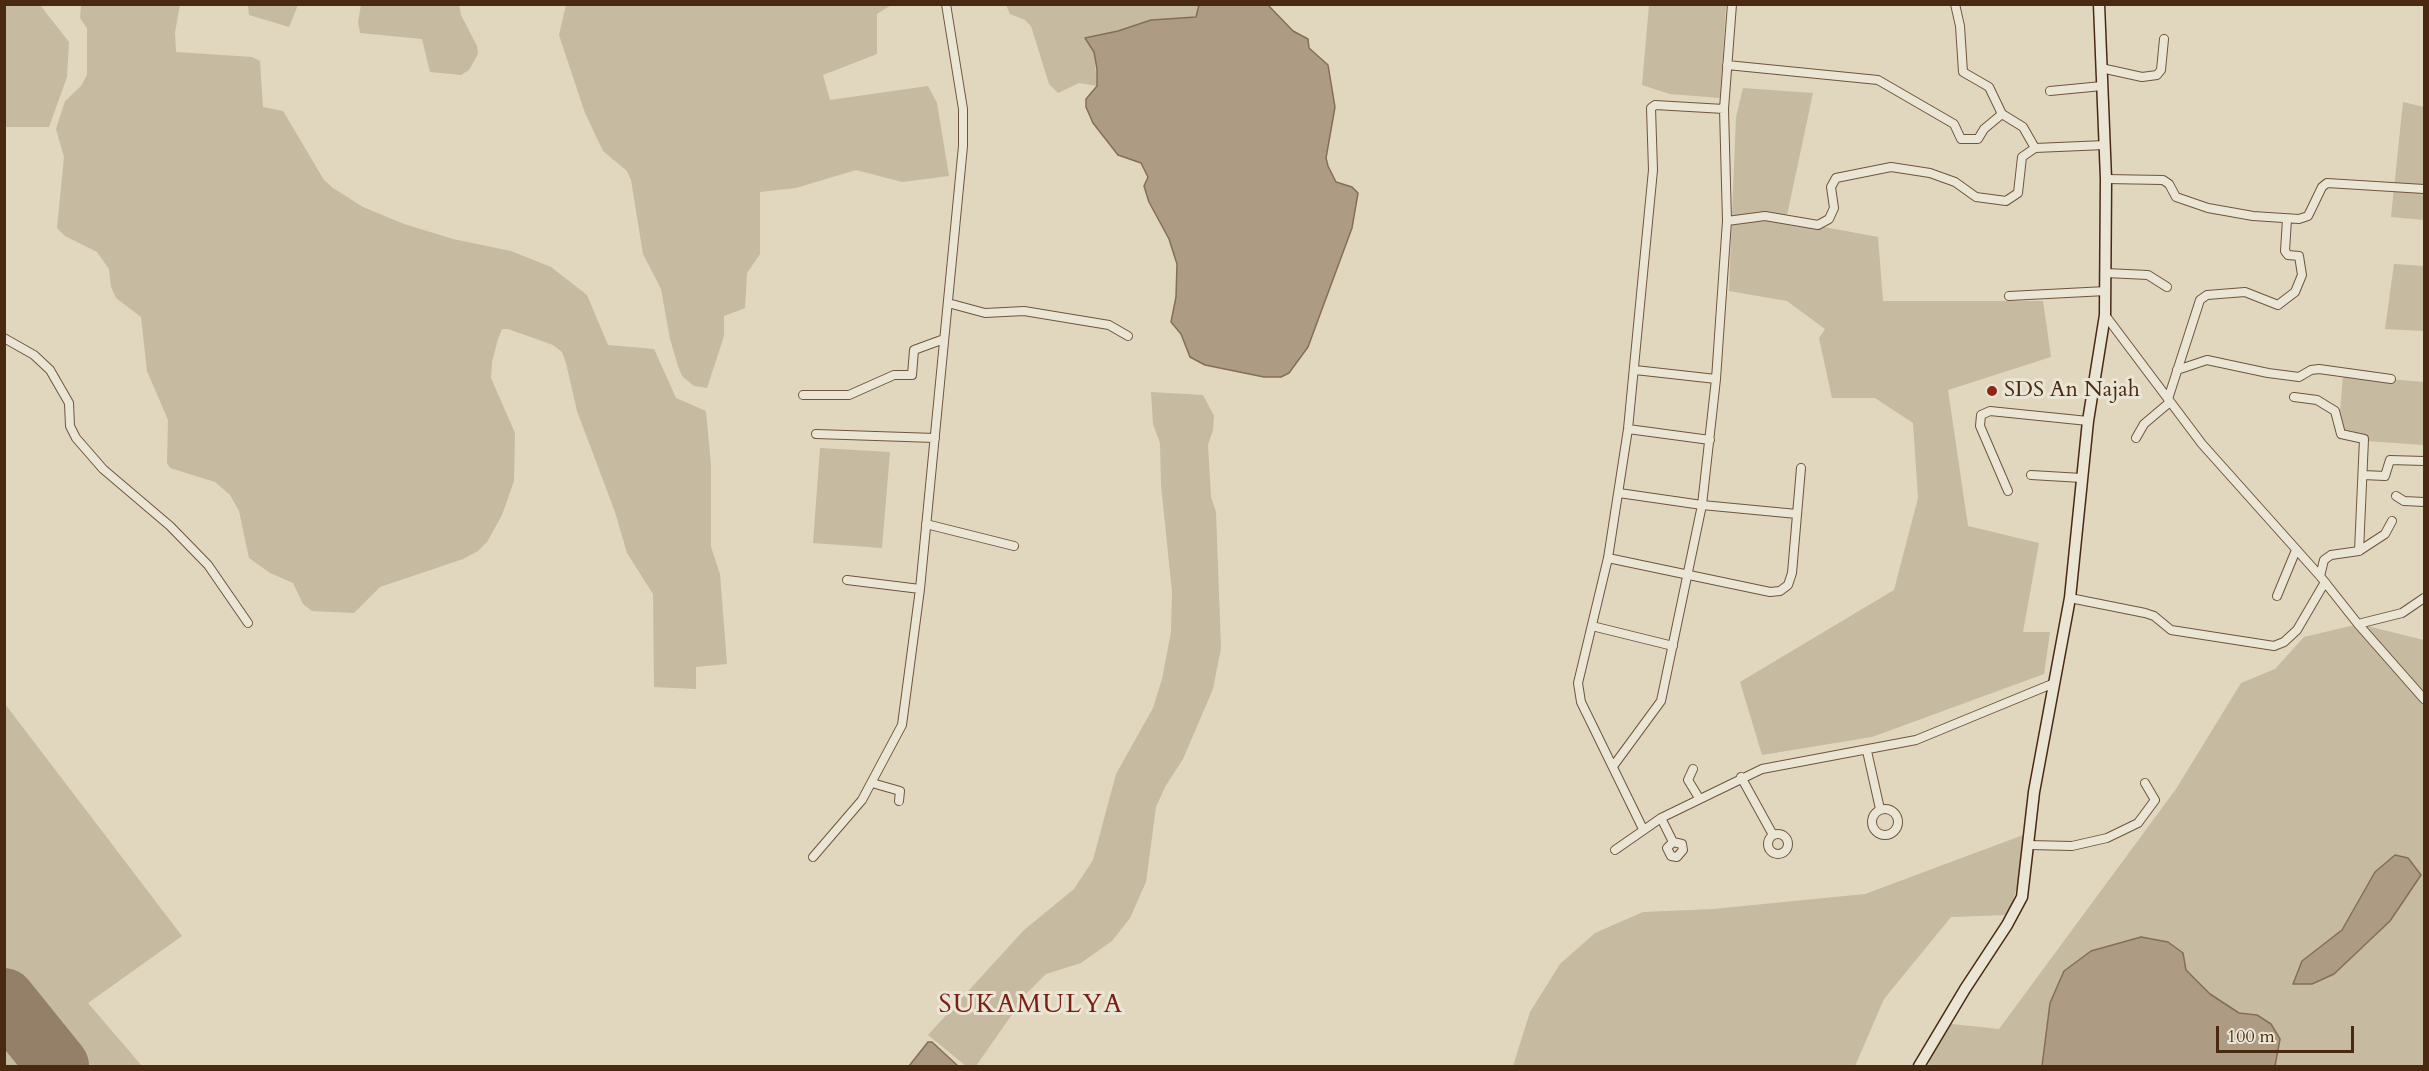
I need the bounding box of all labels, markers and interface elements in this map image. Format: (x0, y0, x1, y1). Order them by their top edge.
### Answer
place label: SDS An Najah (2004, 378, 2140, 404)
marker: SDS An Najah (1985, 384, 1999, 398)
district label: SUKAMULYA (939, 990, 1123, 1022)
scale bar (2219, 1014, 2357, 1052)
text: 100 m (2227, 1024, 2275, 1049)

